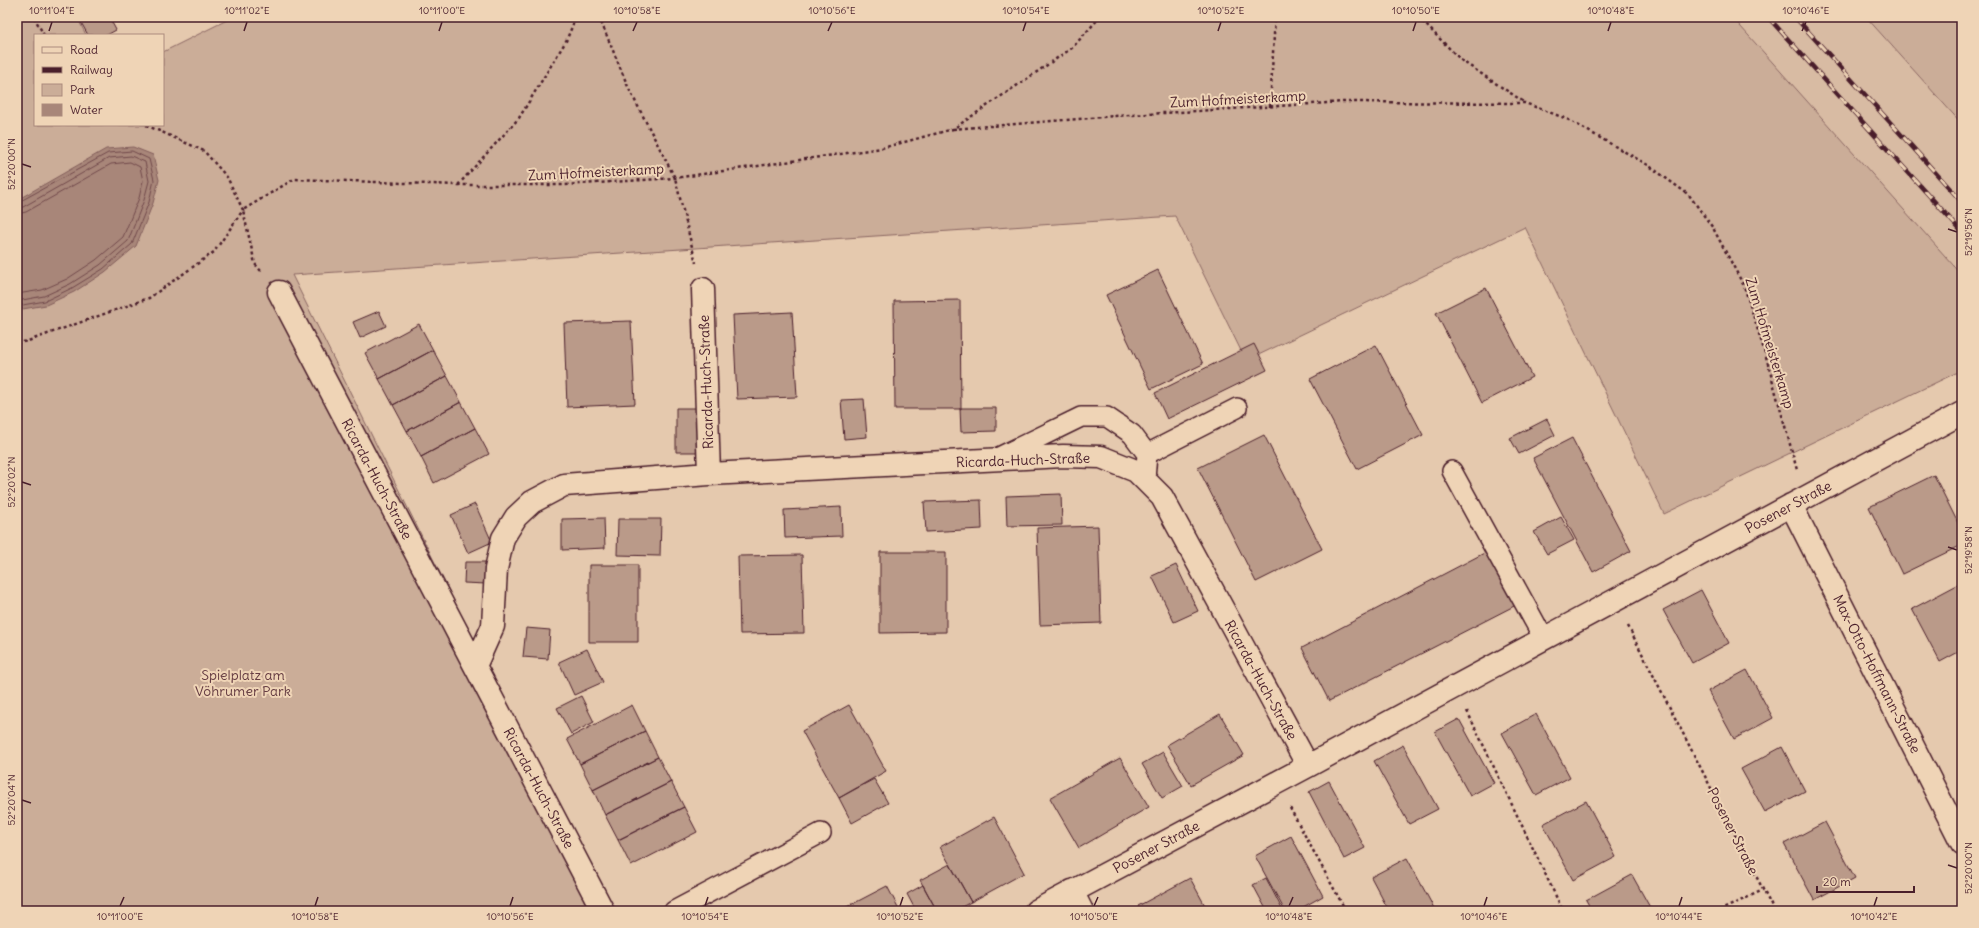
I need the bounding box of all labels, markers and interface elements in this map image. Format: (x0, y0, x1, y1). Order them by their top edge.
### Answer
text: 10°11'04"E (29, 4, 75, 17)
text: 10°11'02"E (224, 4, 270, 17)
text: 10°11'00"E (419, 4, 465, 17)
text: 10°10'58"E (613, 4, 661, 17)
text: 10°10'56"E (808, 4, 856, 17)
text: 10°10'54"E (1002, 4, 1050, 17)
text: 10°10'52"E (1198, 4, 1245, 17)
text: 10°10'50"E (1392, 4, 1440, 17)
text: 10°10'48"E (1588, 4, 1635, 17)
text: 10°10'46"E (1783, 4, 1830, 17)
legend (34, 34, 164, 126)
text: Road (70, 42, 98, 57)
text: Railway (70, 62, 113, 77)
text: Park (70, 82, 95, 97)
street label: Zum Hofmeisterkamp (1169, 86, 1307, 112)
text: Water (70, 102, 103, 117)
text: 52°20'00"N (5, 138, 18, 190)
street label: Zum Hofmeisterkamp (527, 159, 665, 185)
text: 52°19'56"N (1962, 208, 1975, 256)
street label: Zum Hofmeisterkamp (1741, 275, 1799, 411)
street label: Ricarda-Huch-Straße (695, 315, 717, 449)
street label: Ricarda-Huch-Straße (337, 415, 417, 543)
street label: Ricarda-Huch-Straße (956, 449, 1090, 471)
text: 52°20'02"N (5, 457, 18, 507)
street label: Posener Straße (1742, 477, 1834, 537)
text: 52°19'58"N (1962, 526, 1975, 574)
street label: Max-Otto-Hoffmann-Straße (1829, 592, 1925, 756)
street label: Ricarda-Huch-Straße (1221, 617, 1301, 743)
park label: Spielplatz am Vöhrumer Park (195, 666, 291, 700)
street label: Ricarda-Huch-Straße (499, 724, 579, 852)
text: 52°20'04"N (5, 774, 18, 826)
street label: Posener Straße (1703, 784, 1763, 878)
street label: Posener Straße (1110, 817, 1202, 877)
text: 52°20'00"N (1962, 842, 1975, 894)
scale bar (1817, 868, 1914, 894)
text: 20 m (1823, 874, 1851, 889)
text: 10°11'00"E (97, 910, 143, 923)
text: 10°10'58"E (291, 910, 339, 923)
text: 10°10'56"E (486, 910, 534, 923)
text: 10°10'54"E (681, 910, 729, 923)
text: 10°10'52"E (877, 910, 924, 923)
text: 10°10'50"E (1070, 910, 1118, 923)
text: 10°10'48"E (1266, 910, 1313, 923)
text: 10°10'46"E (1461, 910, 1508, 923)
text: 10°10'44"E (1656, 910, 1703, 923)
text: 10°10'42"E (1851, 910, 1897, 923)

